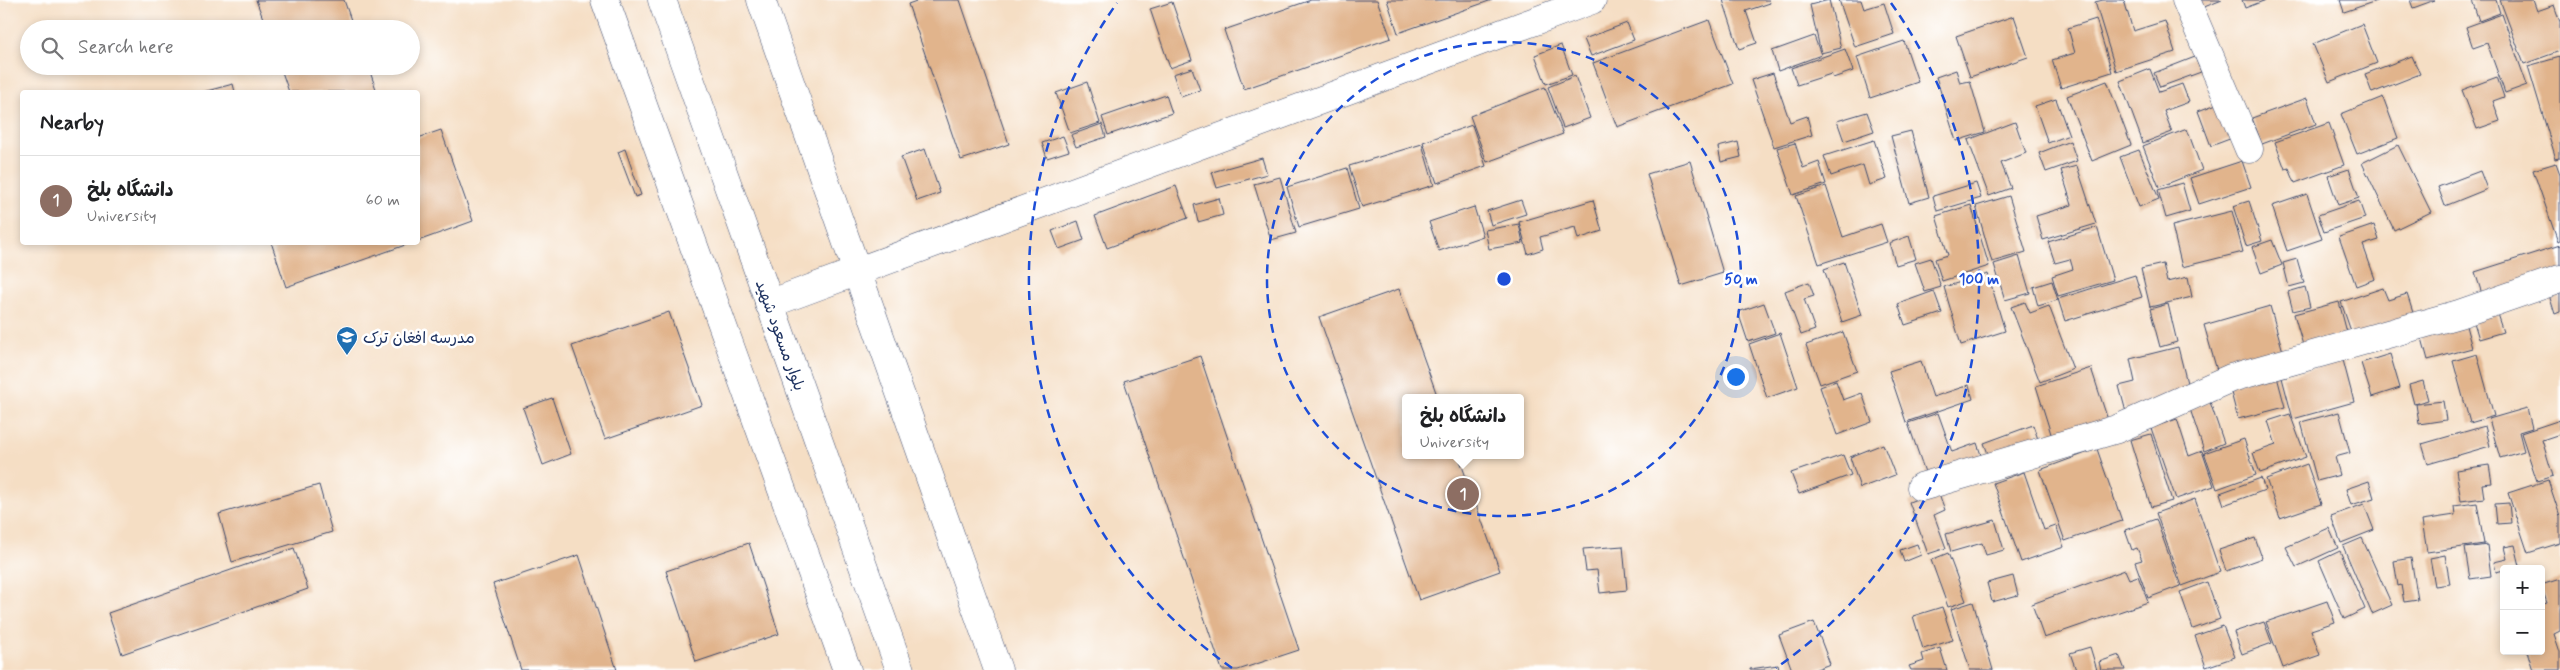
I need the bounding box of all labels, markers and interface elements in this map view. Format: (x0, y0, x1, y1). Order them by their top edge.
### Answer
search box (20, 20, 420, 75)
icon: search (38, 34, 66, 62)
text: Search here (78, 35, 174, 60)
text: Nearby (40, 109, 104, 137)
text: دانشگاه بلخ (87, 178, 174, 203)
text: 1 (52, 190, 60, 211)
text: 60 m (366, 190, 400, 211)
text: University (87, 206, 157, 227)
centre of rings (1495, 270, 1513, 288)
text: 50 m (1724, 270, 1758, 290)
text: 100 m (1959, 270, 1999, 290)
street label: بلوار مسعود شهید (750, 277, 809, 394)
school or university icon: مدرسه افغان ترک (335, 325, 359, 356)
place label: مدرسه افغان ترک (363, 328, 475, 349)
your location (1723, 364, 1749, 390)
popup (1402, 394, 1524, 459)
text: دانشگاه بلخ (1420, 404, 1506, 429)
text: University (1420, 432, 1489, 453)
pin: 1 (1447, 475, 1479, 513)
map controls (2500, 565, 2545, 655)
button: + (2500, 565, 2545, 610)
button: − (2500, 610, 2545, 655)

